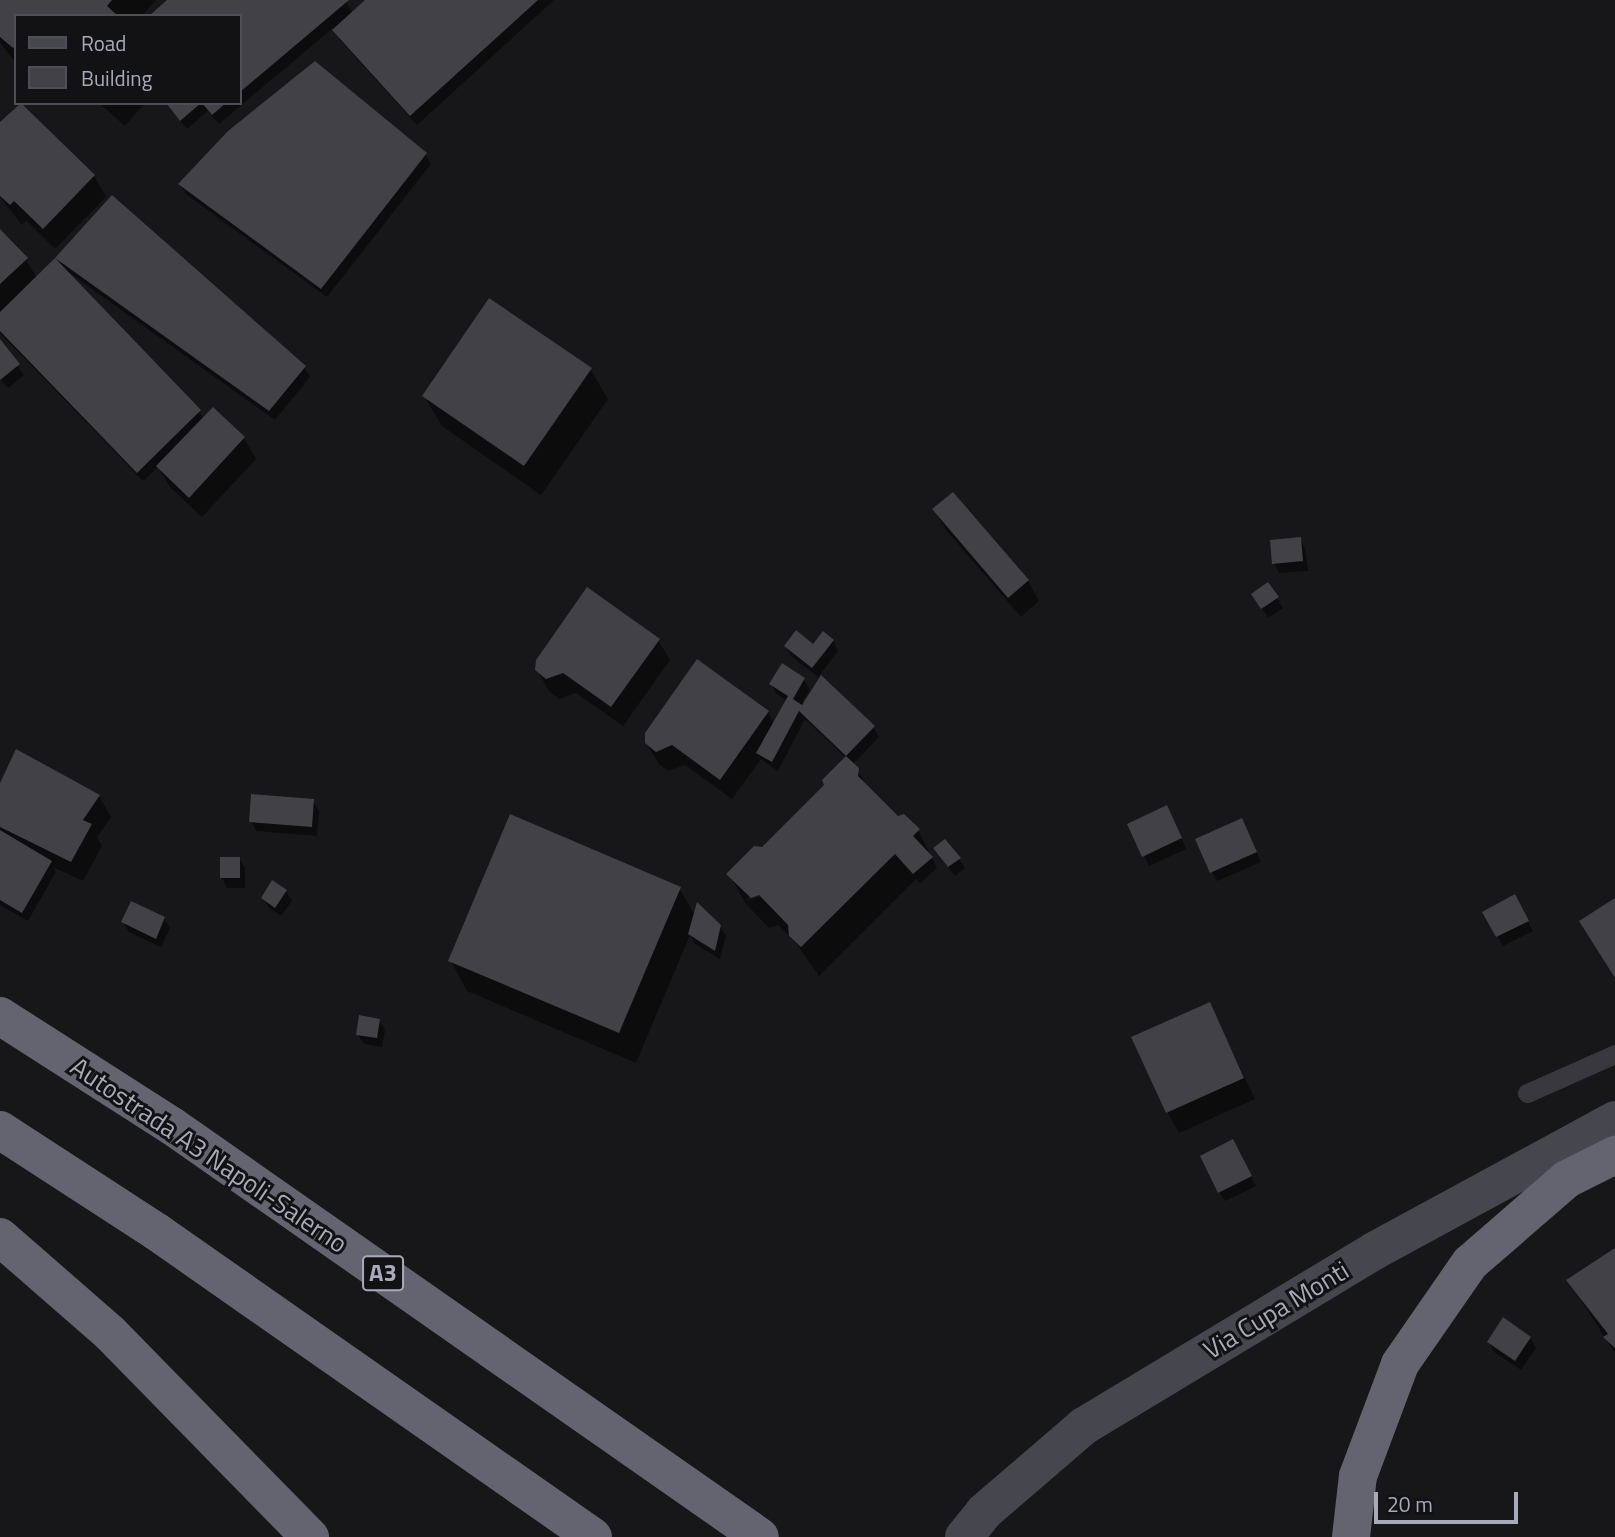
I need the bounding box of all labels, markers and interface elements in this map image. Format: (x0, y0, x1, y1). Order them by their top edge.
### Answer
legend (14, 14, 242, 105)
text: Road (81, 27, 126, 59)
text: Building (81, 62, 152, 94)
street label: Autostrada A3 Napoli-Salerno (65, 1051, 353, 1259)
road number: A3 (362, 1252, 404, 1294)
street label: Via Cupa Monti (1198, 1254, 1354, 1366)
scale bar (1377, 1478, 1520, 1522)
text: 20 m (1387, 1488, 1433, 1520)

